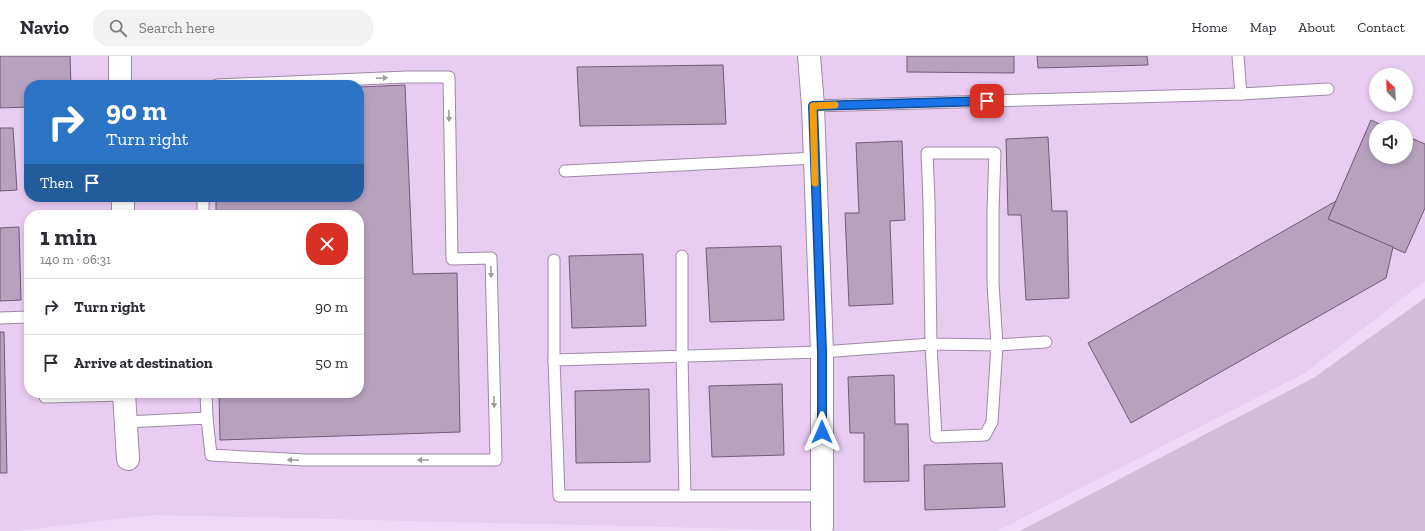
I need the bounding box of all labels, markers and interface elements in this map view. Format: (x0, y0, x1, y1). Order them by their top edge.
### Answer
search box (93, 10, 373, 46)
text: Navio (20, 16, 69, 39)
icon: search (107, 17, 129, 39)
text: Search here (139, 19, 215, 37)
text: Home (1192, 19, 1228, 36)
text: Map (1250, 19, 1276, 36)
text: About (1298, 19, 1335, 36)
text: Contact (1357, 19, 1405, 36)
north arrow (1369, 68, 1413, 112)
map controls (1369, 68, 1413, 164)
one-way arrow (376, 74, 388, 81)
pin (970, 84, 1004, 118)
icon: arrive (976, 90, 998, 112)
text: 90 m (106, 94, 167, 127)
icon: right (40, 96, 92, 148)
one-way arrow (446, 110, 453, 122)
button: sound (1369, 120, 1413, 164)
text: Turn right (106, 128, 188, 150)
icon: arrive (81, 172, 103, 194)
text: Then (40, 174, 73, 192)
text: 1 min (40, 222, 97, 251)
button: close (306, 223, 348, 265)
text: 140 m · 06:31 (40, 252, 111, 267)
one-way arrow (488, 266, 494, 279)
icon: right (40, 296, 62, 318)
text: Turn right (74, 298, 145, 316)
text: 90 m (315, 298, 348, 316)
icon: arrive (40, 352, 62, 374)
text: Arrive at destination (74, 354, 213, 372)
text: 50 m (315, 354, 348, 372)
one-way arrow (491, 396, 498, 408)
position arrow (801, 411, 843, 453)
one-way arrow (287, 456, 299, 463)
one-way arrow (416, 457, 429, 463)

